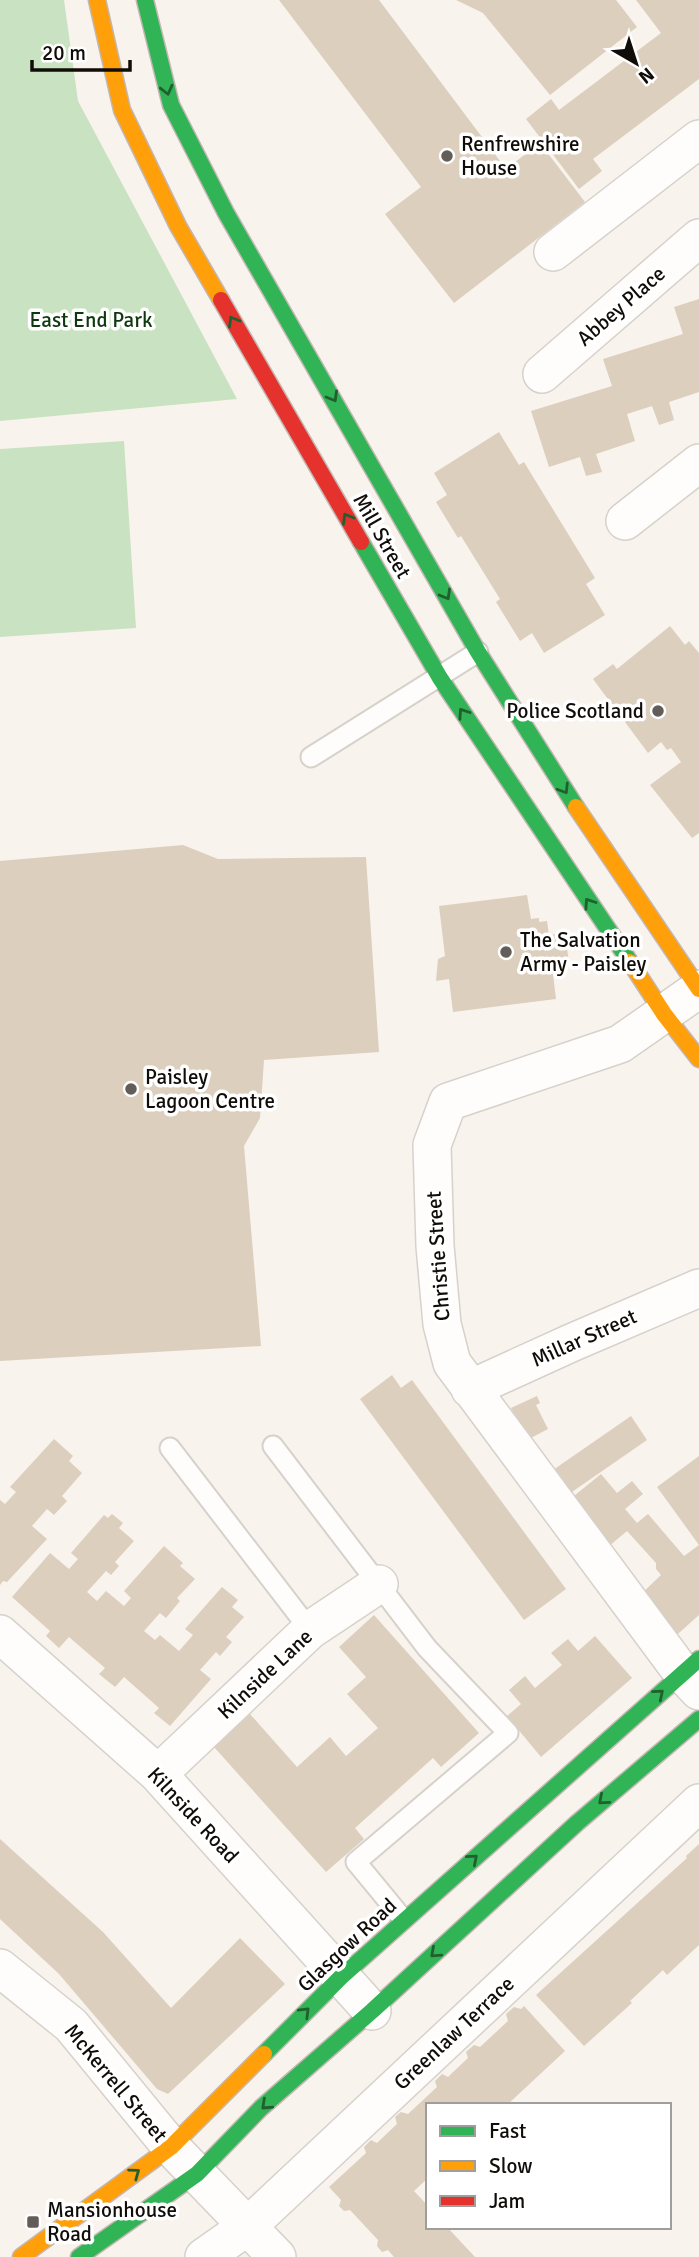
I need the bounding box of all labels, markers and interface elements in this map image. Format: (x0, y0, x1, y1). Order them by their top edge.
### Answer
scale bar (32, 28, 130, 72)
north arrow (601, 28, 671, 98)
text: 20 m (42, 40, 86, 66)
text: N (633, 62, 659, 89)
one-way arrow (159, 84, 173, 96)
place label: Renfrewshire House (461, 131, 580, 181)
marker: Renfrewshire House (439, 148, 455, 164)
street label: Abbey Place (571, 261, 671, 351)
park label: East End Park (30, 307, 153, 333)
one-way arrow (228, 316, 241, 329)
one-way arrow (325, 390, 338, 403)
street label: Mill Street (347, 489, 417, 583)
one-way arrow (342, 513, 355, 526)
one-way arrow (438, 588, 451, 600)
place label: Police Scotland (506, 698, 644, 724)
marker: Police Scotland (650, 703, 666, 719)
one-way arrow (458, 708, 471, 721)
one-way arrow (556, 782, 569, 795)
one-way arrow (585, 898, 598, 911)
place label: The Salvation Army - Paisley (520, 927, 647, 977)
marker: The Salvation Army - Paisley (498, 944, 514, 960)
place label: Paisley Lagoon Centre (145, 1064, 275, 1114)
marker: Paisley Lagoon Centre (123, 1081, 139, 1097)
street label: Christie Street (420, 1190, 456, 1322)
street label: Millar Street (527, 1303, 641, 1373)
street label: Kilnside Lane (212, 1623, 318, 1725)
one-way arrow (650, 1690, 663, 1702)
street label: Kilnside Road (142, 1762, 244, 1868)
one-way arrow (599, 1792, 612, 1804)
one-way arrow (465, 1855, 478, 1867)
street label: Glasgow Road (292, 1892, 402, 1998)
one-way arrow (430, 1945, 443, 1957)
street label: Greenlaw Terrace (388, 1971, 520, 2095)
one-way arrow (297, 2008, 310, 2021)
street label: McKerrell Street (59, 2019, 173, 2147)
one-way arrow (261, 2097, 274, 2109)
legend (426, 2103, 671, 2229)
text: Fast (489, 2118, 526, 2144)
text: Slow (489, 2153, 533, 2179)
one-way arrow (127, 2169, 140, 2182)
text: Jam (489, 2188, 525, 2214)
place label: Mansionhouse Road (47, 2197, 177, 2247)
marker: Mansionhouse Road (25, 2214, 41, 2230)

